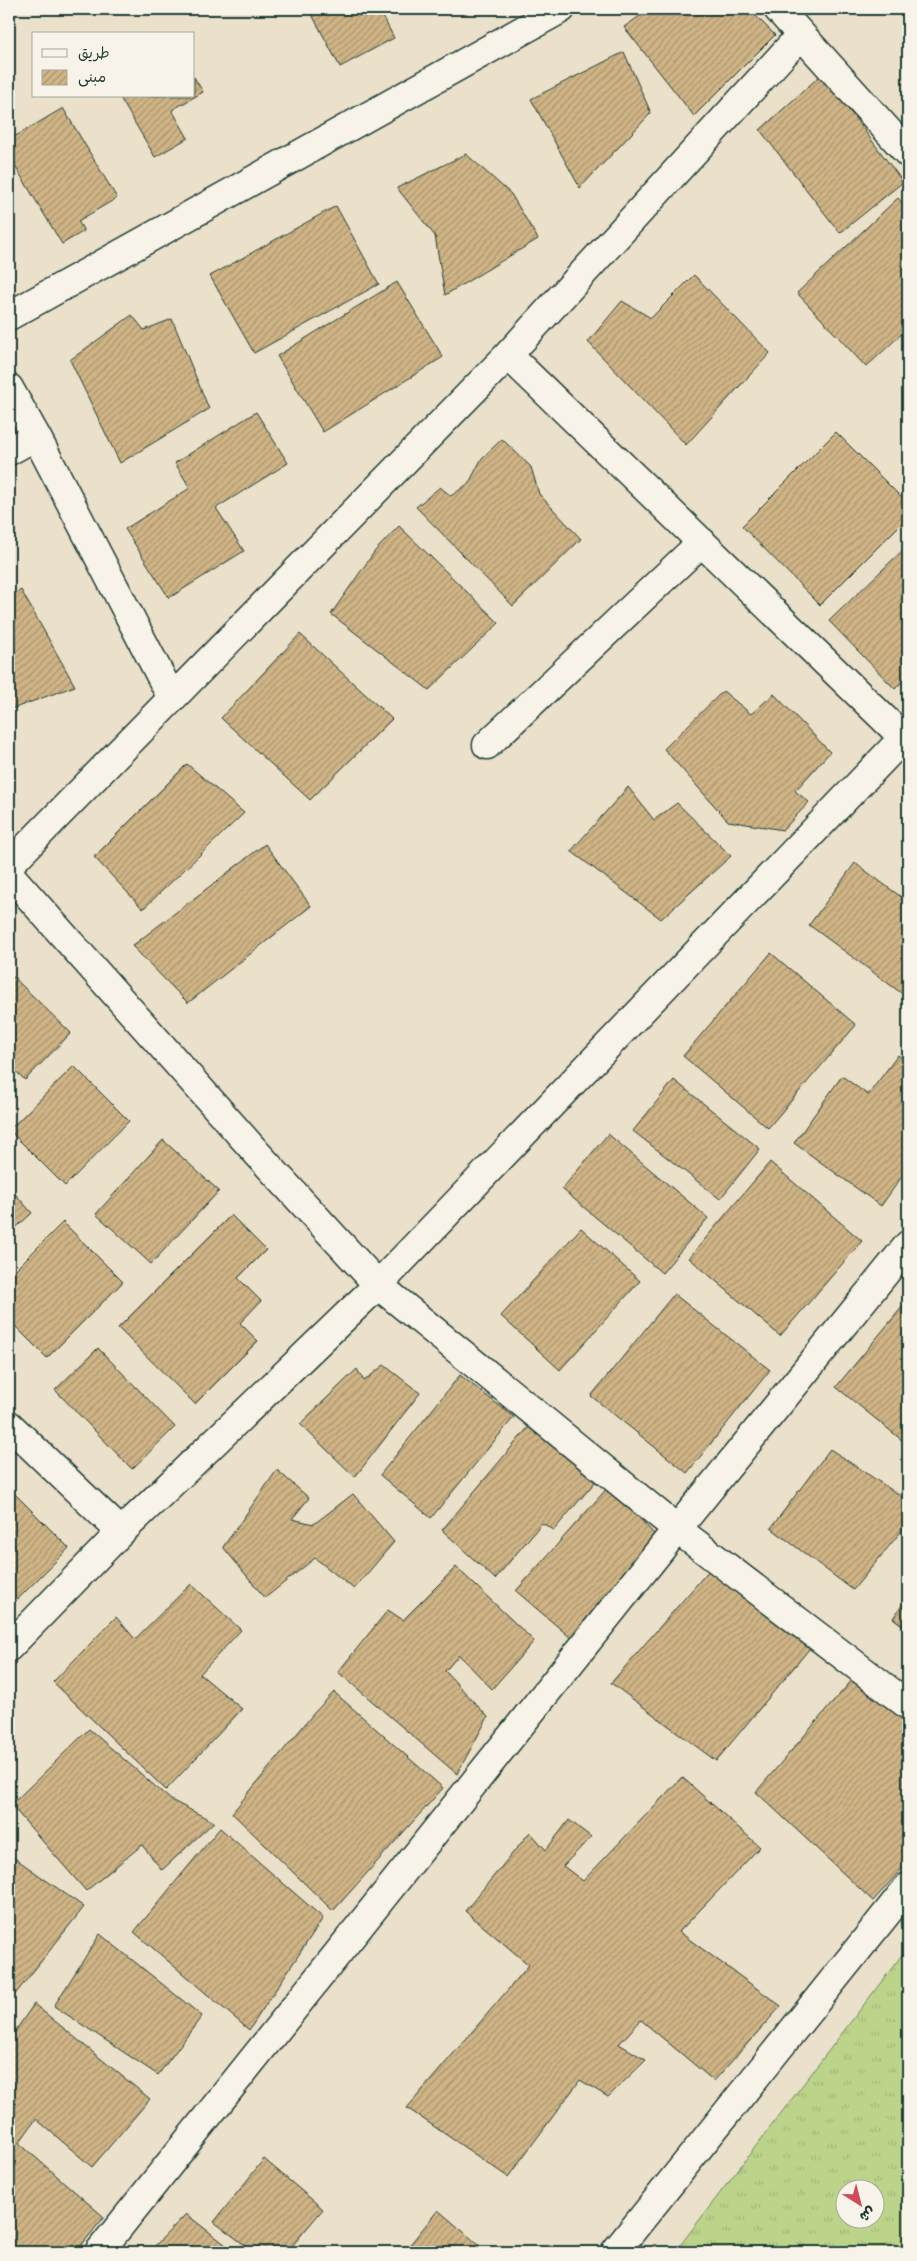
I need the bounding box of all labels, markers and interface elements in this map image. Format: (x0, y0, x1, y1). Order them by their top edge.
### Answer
legend (32, 32, 195, 98)
text: طريق (78, 44, 110, 64)
text: مبنى (78, 68, 106, 88)
north arrow (834, 2178, 884, 2228)
text: ش (856, 2202, 879, 2226)

